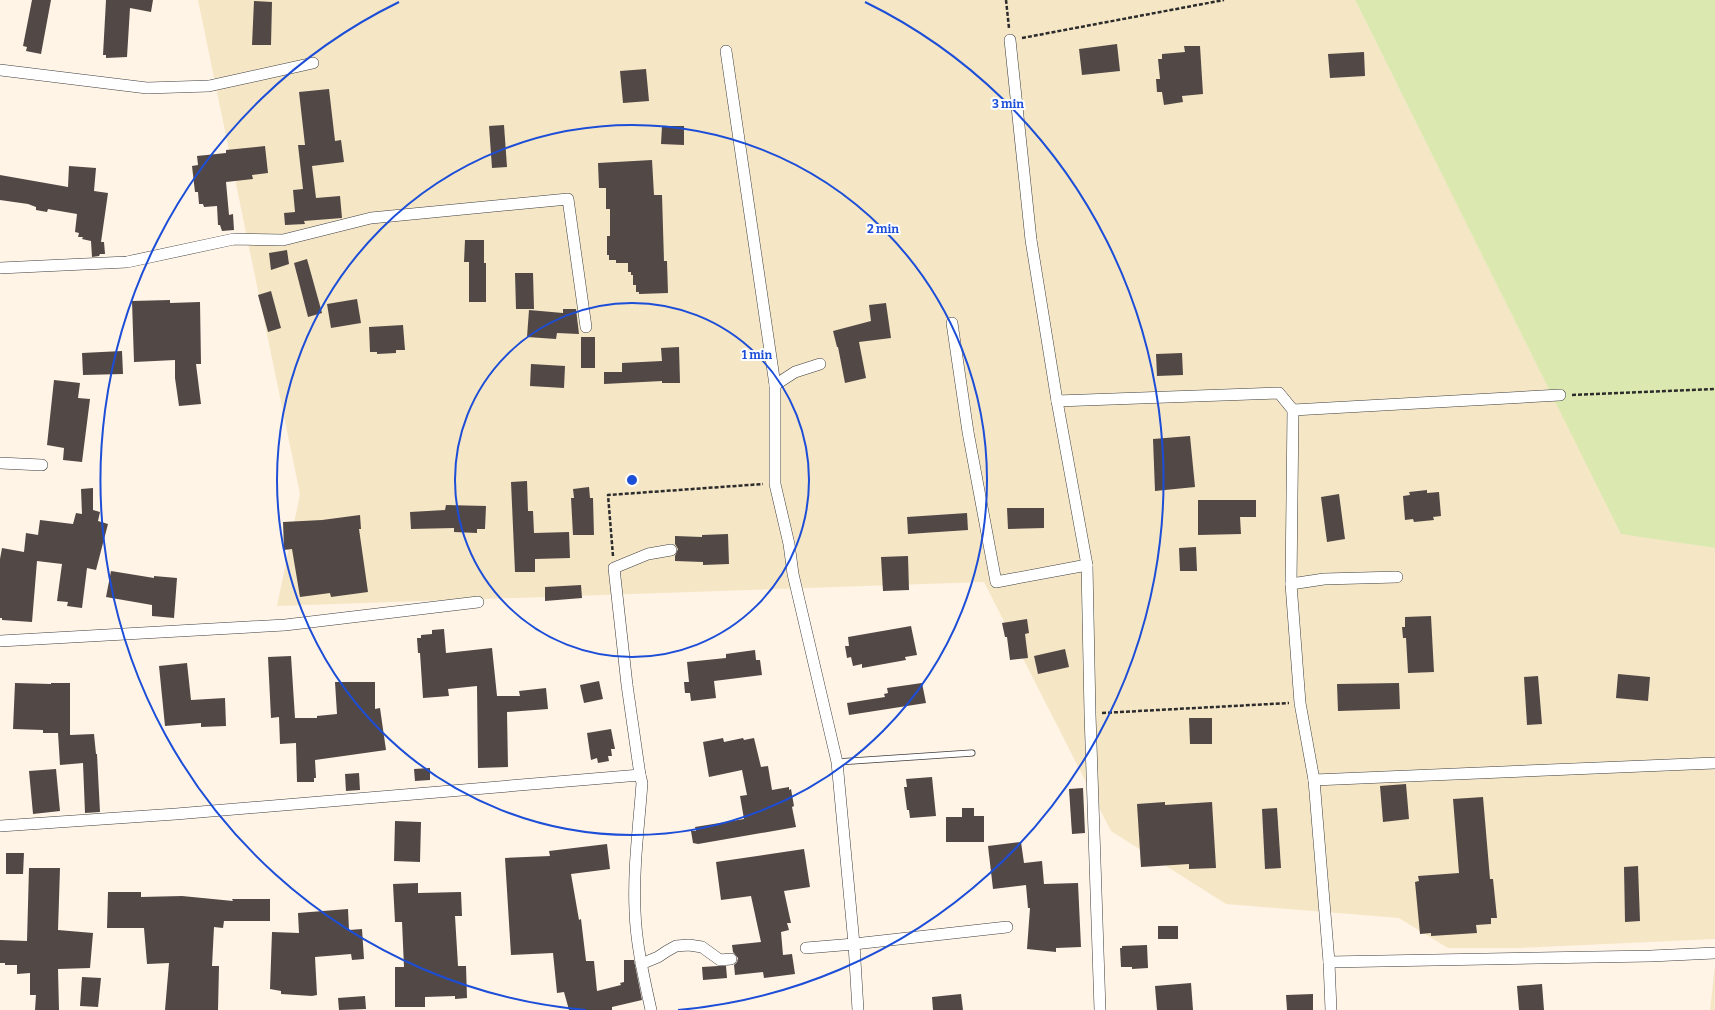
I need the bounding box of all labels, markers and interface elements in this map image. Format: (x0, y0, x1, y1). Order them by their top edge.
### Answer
text: 3 min (992, 97, 1024, 111)
text: 2 min (867, 222, 899, 236)
text: 1 min (742, 348, 772, 362)
centre of rings (625, 473, 639, 487)

